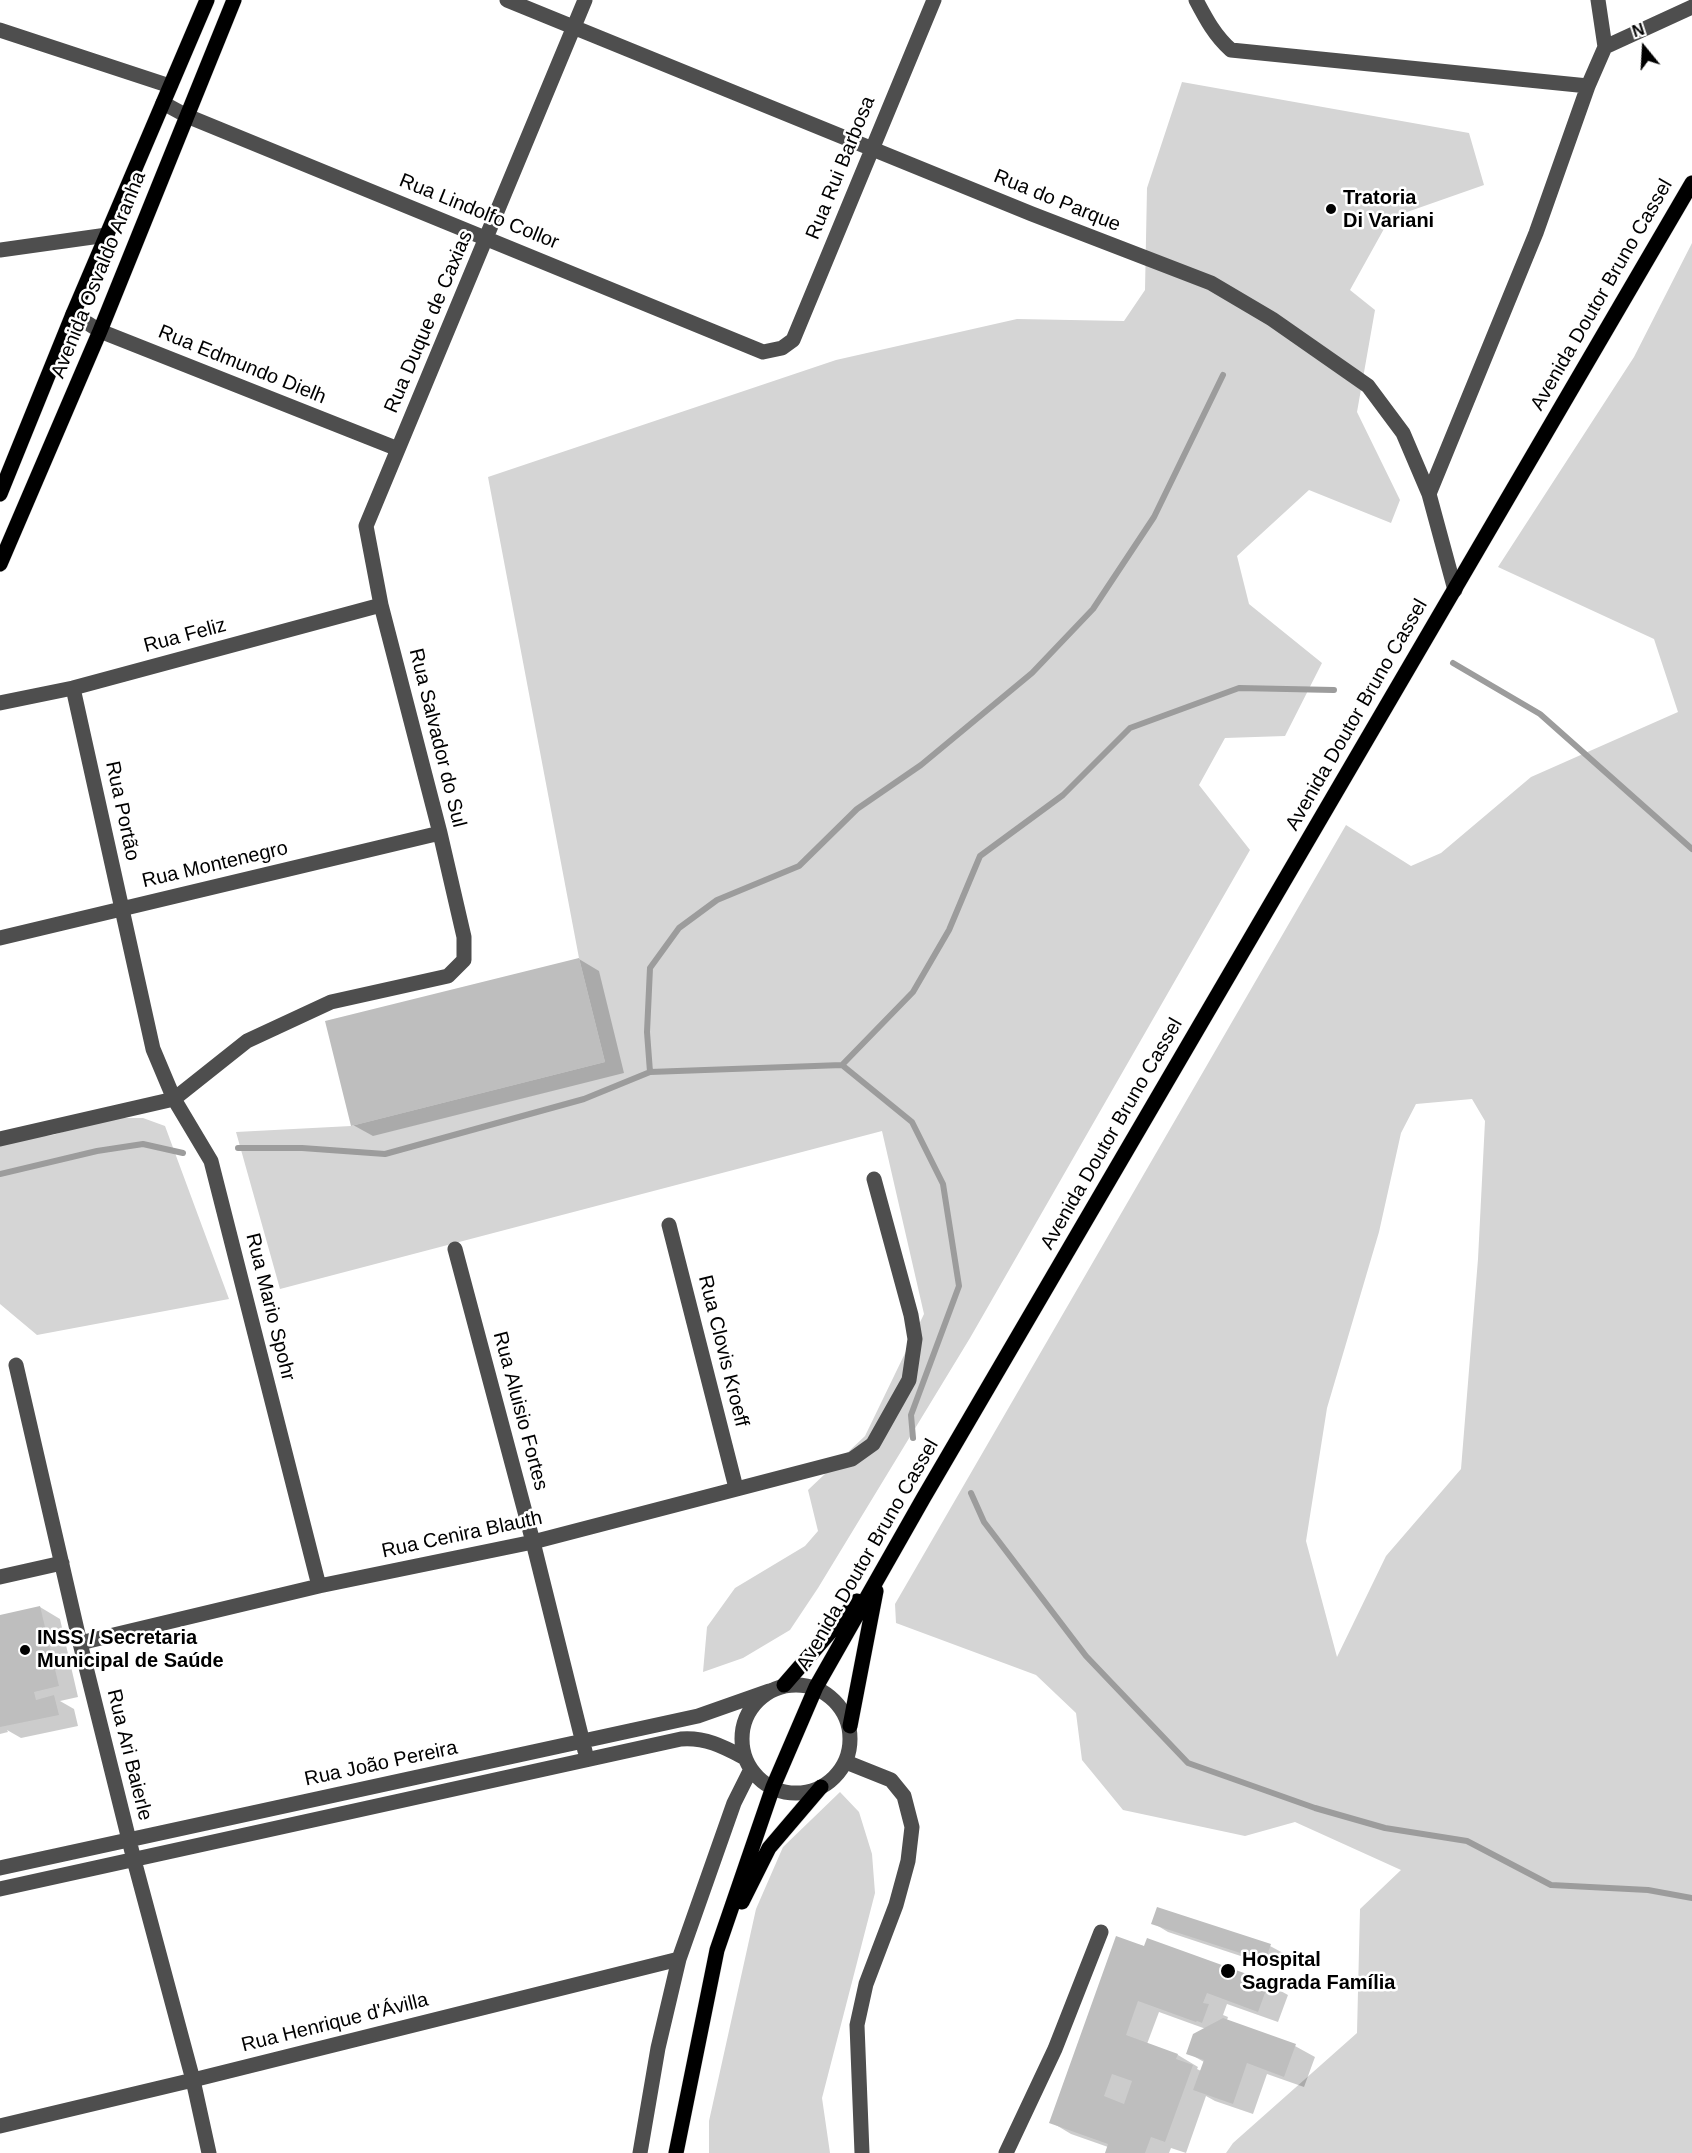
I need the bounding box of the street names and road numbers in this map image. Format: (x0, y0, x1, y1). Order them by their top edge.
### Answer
street label: Rua Rui Barbosa (801, 93, 881, 243)
street label: Rua do Parque (990, 165, 1124, 237)
street label: Avenida Osvaldo Aranha (47, 168, 151, 382)
street label: Rua Lindolfo Collor (396, 169, 562, 255)
street label: Avenida Doutor Bruno Cassel (1526, 175, 1678, 415)
street label: Rua Duque de Caxias (380, 227, 478, 417)
street label: Rua Edmundo Dielh (155, 320, 329, 410)
street label: Avenida Doutor Bruno Cassel (1281, 595, 1433, 835)
street label: Rua Feliz (141, 613, 229, 659)
street label: Rua Salvador do Sul (403, 646, 471, 830)
street label: Rua Portão (100, 759, 144, 863)
street label: Rua Montenegro (140, 837, 290, 893)
street label: Avenida Doutor Bruno Cassel (1036, 1014, 1188, 1254)
street label: Rua Mario Spohr (240, 1231, 300, 1383)
street label: Rua Clovis Kroeff (693, 1273, 753, 1429)
street label: Rua Aluisio Fortes (487, 1329, 553, 1493)
street label: Avenida Doutor Bruno Cassel (792, 1435, 944, 1675)
street label: Rua Cenira Blauth (380, 1506, 544, 1564)
street label: Rua Ari Baierle (101, 1687, 157, 1823)
street label: Rua João Pereira (302, 1736, 460, 1792)
street label: Rua Henrique d'Ávilla (239, 1988, 431, 2058)

